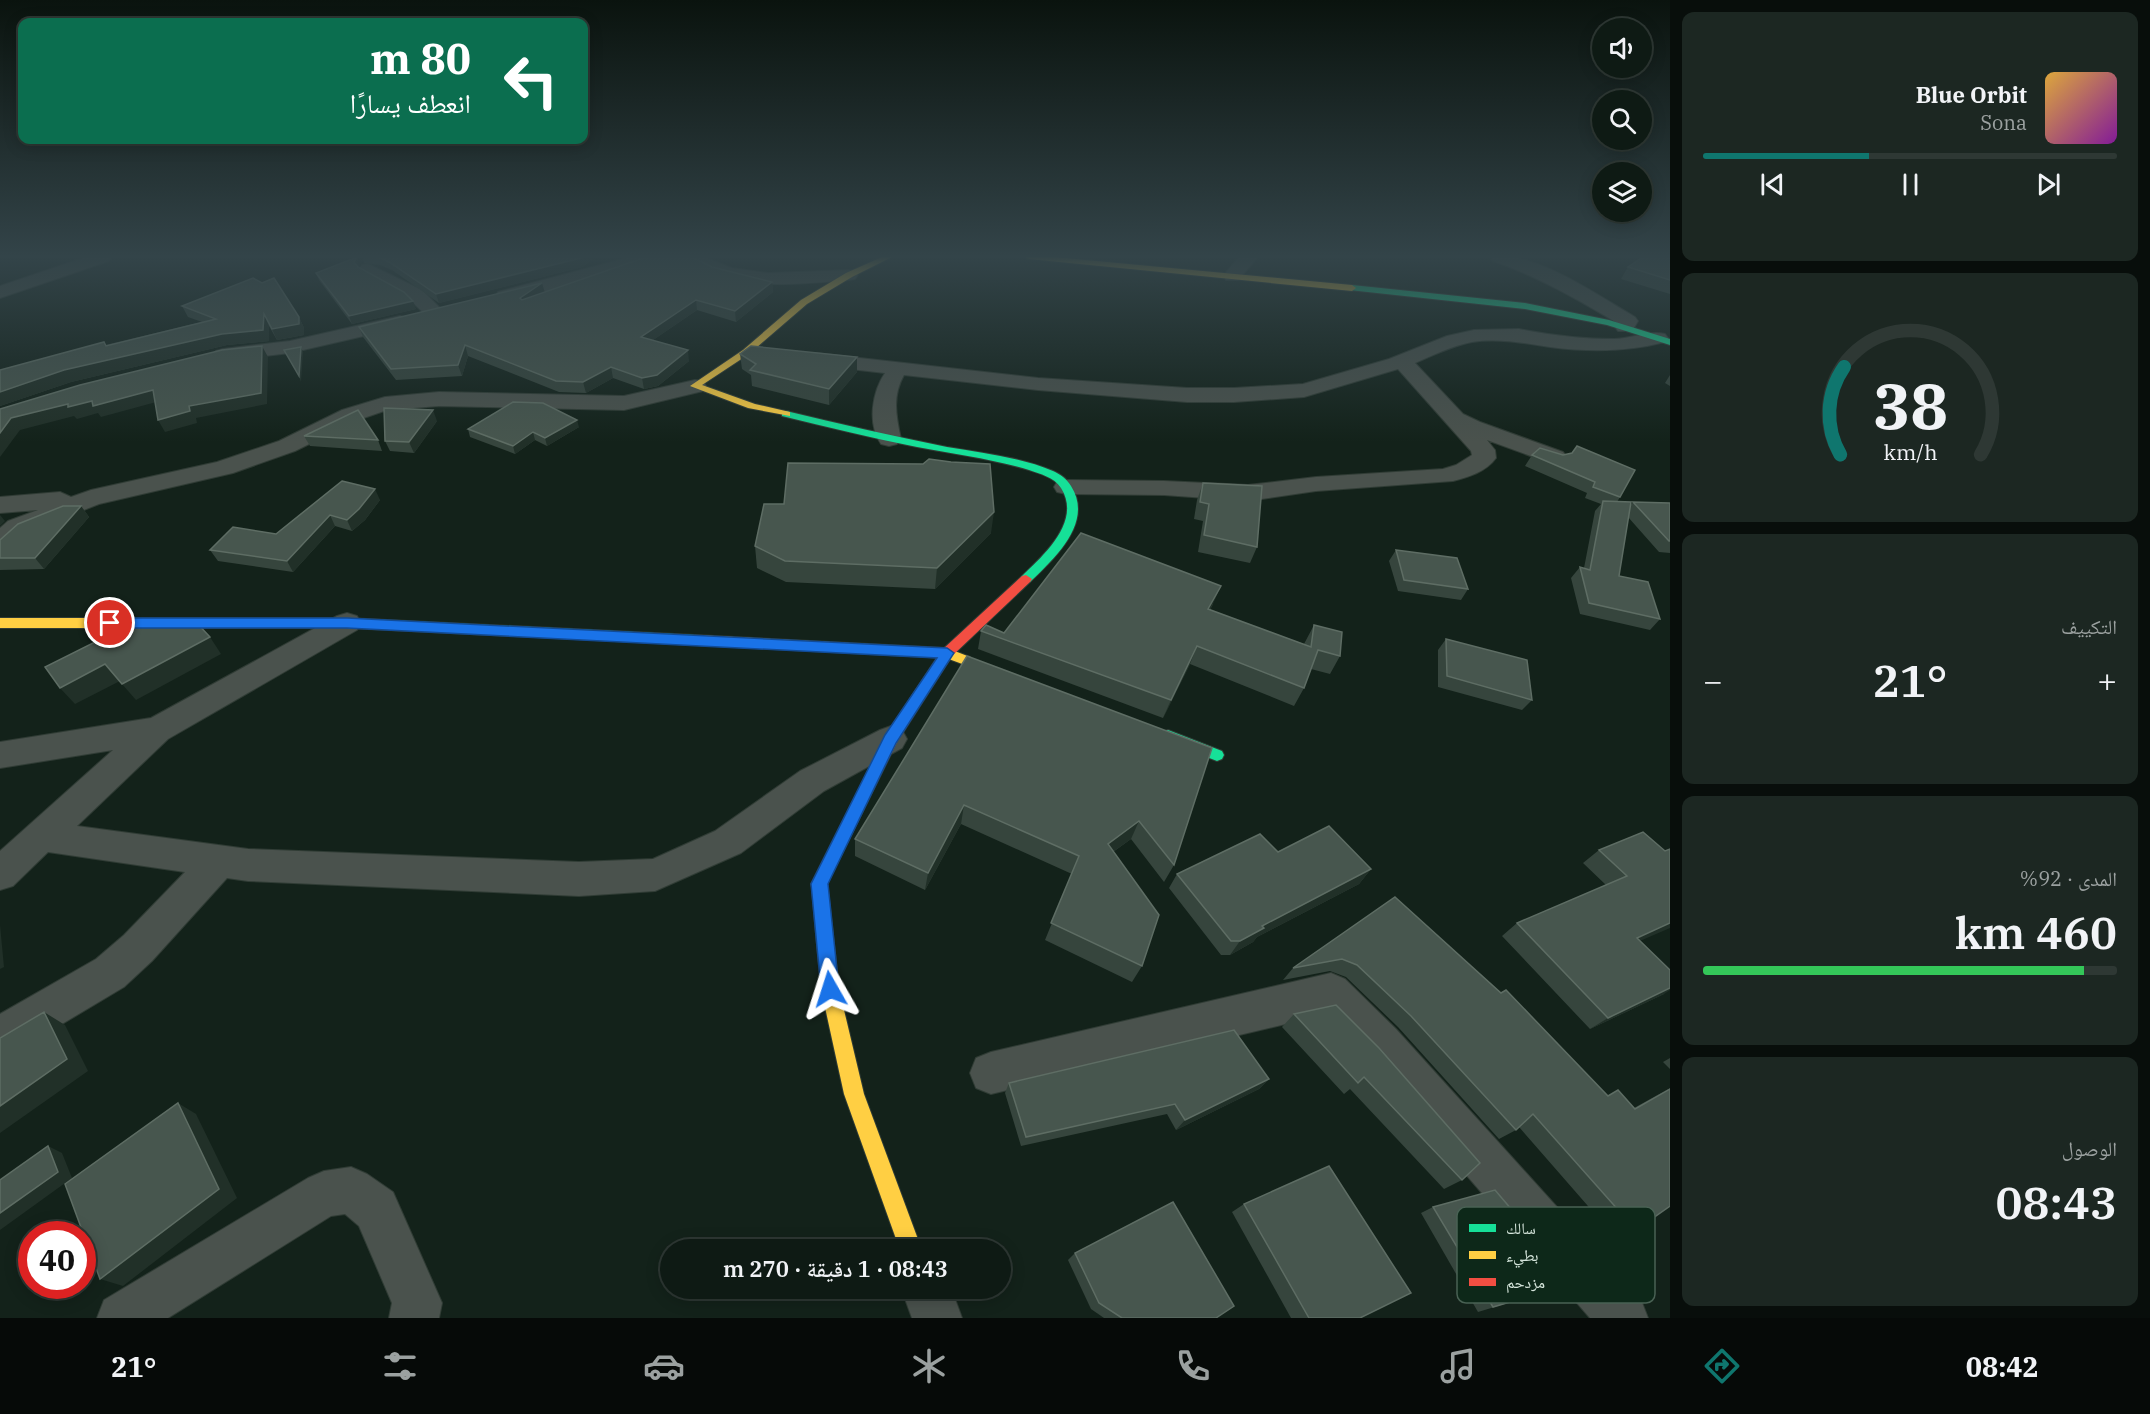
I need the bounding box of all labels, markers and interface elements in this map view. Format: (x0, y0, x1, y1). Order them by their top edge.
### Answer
map controls (1592, 18, 1652, 222)
button: sound (1592, 18, 1652, 78)
text: 80 m (370, 31, 471, 86)
icon: left (492, 42, 570, 120)
text: Blue Orbit (1916, 80, 2027, 109)
text: انعطف يسارًا (350, 85, 471, 120)
button: search (1592, 90, 1652, 150)
text: Sona (1980, 109, 2027, 136)
button: layers (1592, 162, 1652, 222)
icon: previous (1756, 168, 1789, 201)
icon: pause (1894, 168, 1927, 201)
icon: next (2032, 168, 2065, 201)
text: 38 (1873, 365, 1947, 446)
text: km/h (1883, 438, 1937, 466)
pin (84, 597, 135, 648)
icon: arrive (93, 606, 126, 639)
text: التكييف (2061, 613, 2117, 640)
text: 21° (1872, 651, 1948, 709)
text: − (1703, 659, 1723, 702)
text: + (2097, 659, 2117, 702)
text: المدى · 92% (2020, 865, 2117, 892)
text: 460 km (1955, 903, 2117, 961)
position arrow (798, 957, 862, 1021)
text: الوصول (2062, 1135, 2117, 1162)
text: 08:43 (1996, 1173, 2117, 1231)
legend (1457, 1207, 1655, 1303)
text: سالك (1506, 1218, 1536, 1238)
speed limit sign: 40 (18, 1221, 96, 1299)
text: بطيء (1506, 1245, 1538, 1268)
text: 08:43 · 1 دقيقة · 270 m (723, 1254, 948, 1283)
text: مزدحم (1506, 1272, 1545, 1293)
icon: filters (379, 1345, 421, 1387)
icon: car (643, 1345, 685, 1387)
icon: climate (908, 1345, 950, 1387)
icon: phone (1172, 1345, 1214, 1387)
icon: music (1437, 1345, 1479, 1387)
icon: directions (1701, 1345, 1743, 1387)
text: 21° (111, 1349, 156, 1384)
text: 08:42 (1966, 1349, 2039, 1384)

